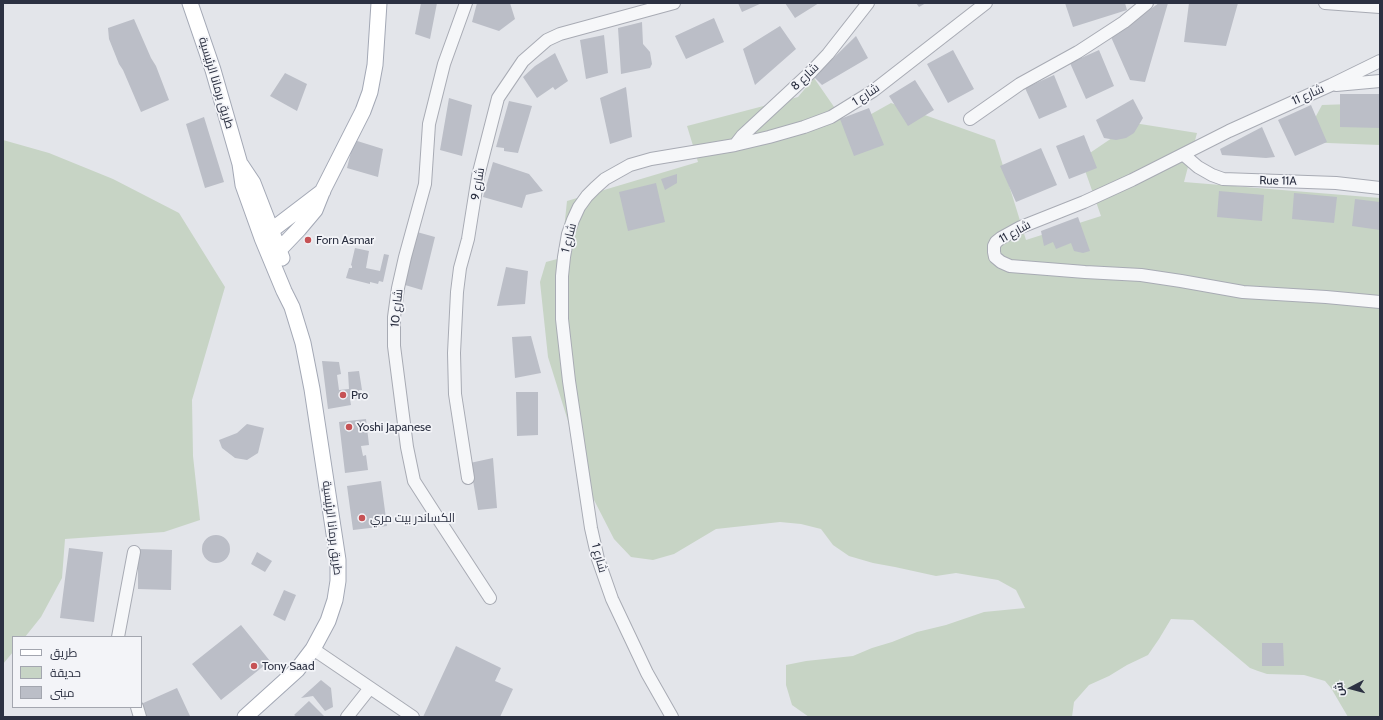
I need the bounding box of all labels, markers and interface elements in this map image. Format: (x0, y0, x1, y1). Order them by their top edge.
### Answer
street label: طريق برمانا الرئيسية (195, 35, 237, 131)
street label: شارع 8 (788, 60, 822, 94)
street label: شارع 1 (850, 81, 882, 109)
street label: شارع 11 (1290, 82, 1326, 108)
street label: شارع 9 (468, 167, 488, 201)
street label: Rue 11A (1259, 173, 1297, 189)
street label: شارع 11 (997, 218, 1033, 246)
street label: شارع 1 (558, 222, 580, 254)
place label: Forn Asmar (316, 233, 374, 247)
marker: Forn Asmar (303, 235, 313, 245)
street label: شارع 10 (388, 288, 406, 328)
place label: Pro (351, 388, 368, 402)
marker: Pro (338, 390, 348, 400)
place label: Yoshi Japanese (357, 420, 431, 434)
marker: Yoshi Japanese (344, 422, 354, 432)
street label: طريق برمانا الرئيسية (319, 480, 345, 576)
place label: الكساندر بيت مري (370, 511, 455, 525)
marker: الكساندر بيت مري (357, 513, 367, 523)
street label: شارع 1 (588, 542, 610, 574)
legend (12, 636, 142, 708)
text: طريق (50, 645, 77, 660)
place label: Tony Saad (262, 659, 315, 673)
marker: Tony Saad (249, 661, 259, 671)
text: حديقة (50, 665, 81, 680)
north arrow (1331, 668, 1371, 708)
text: ش (1331, 681, 1347, 697)
text: مبنى (50, 685, 75, 700)

